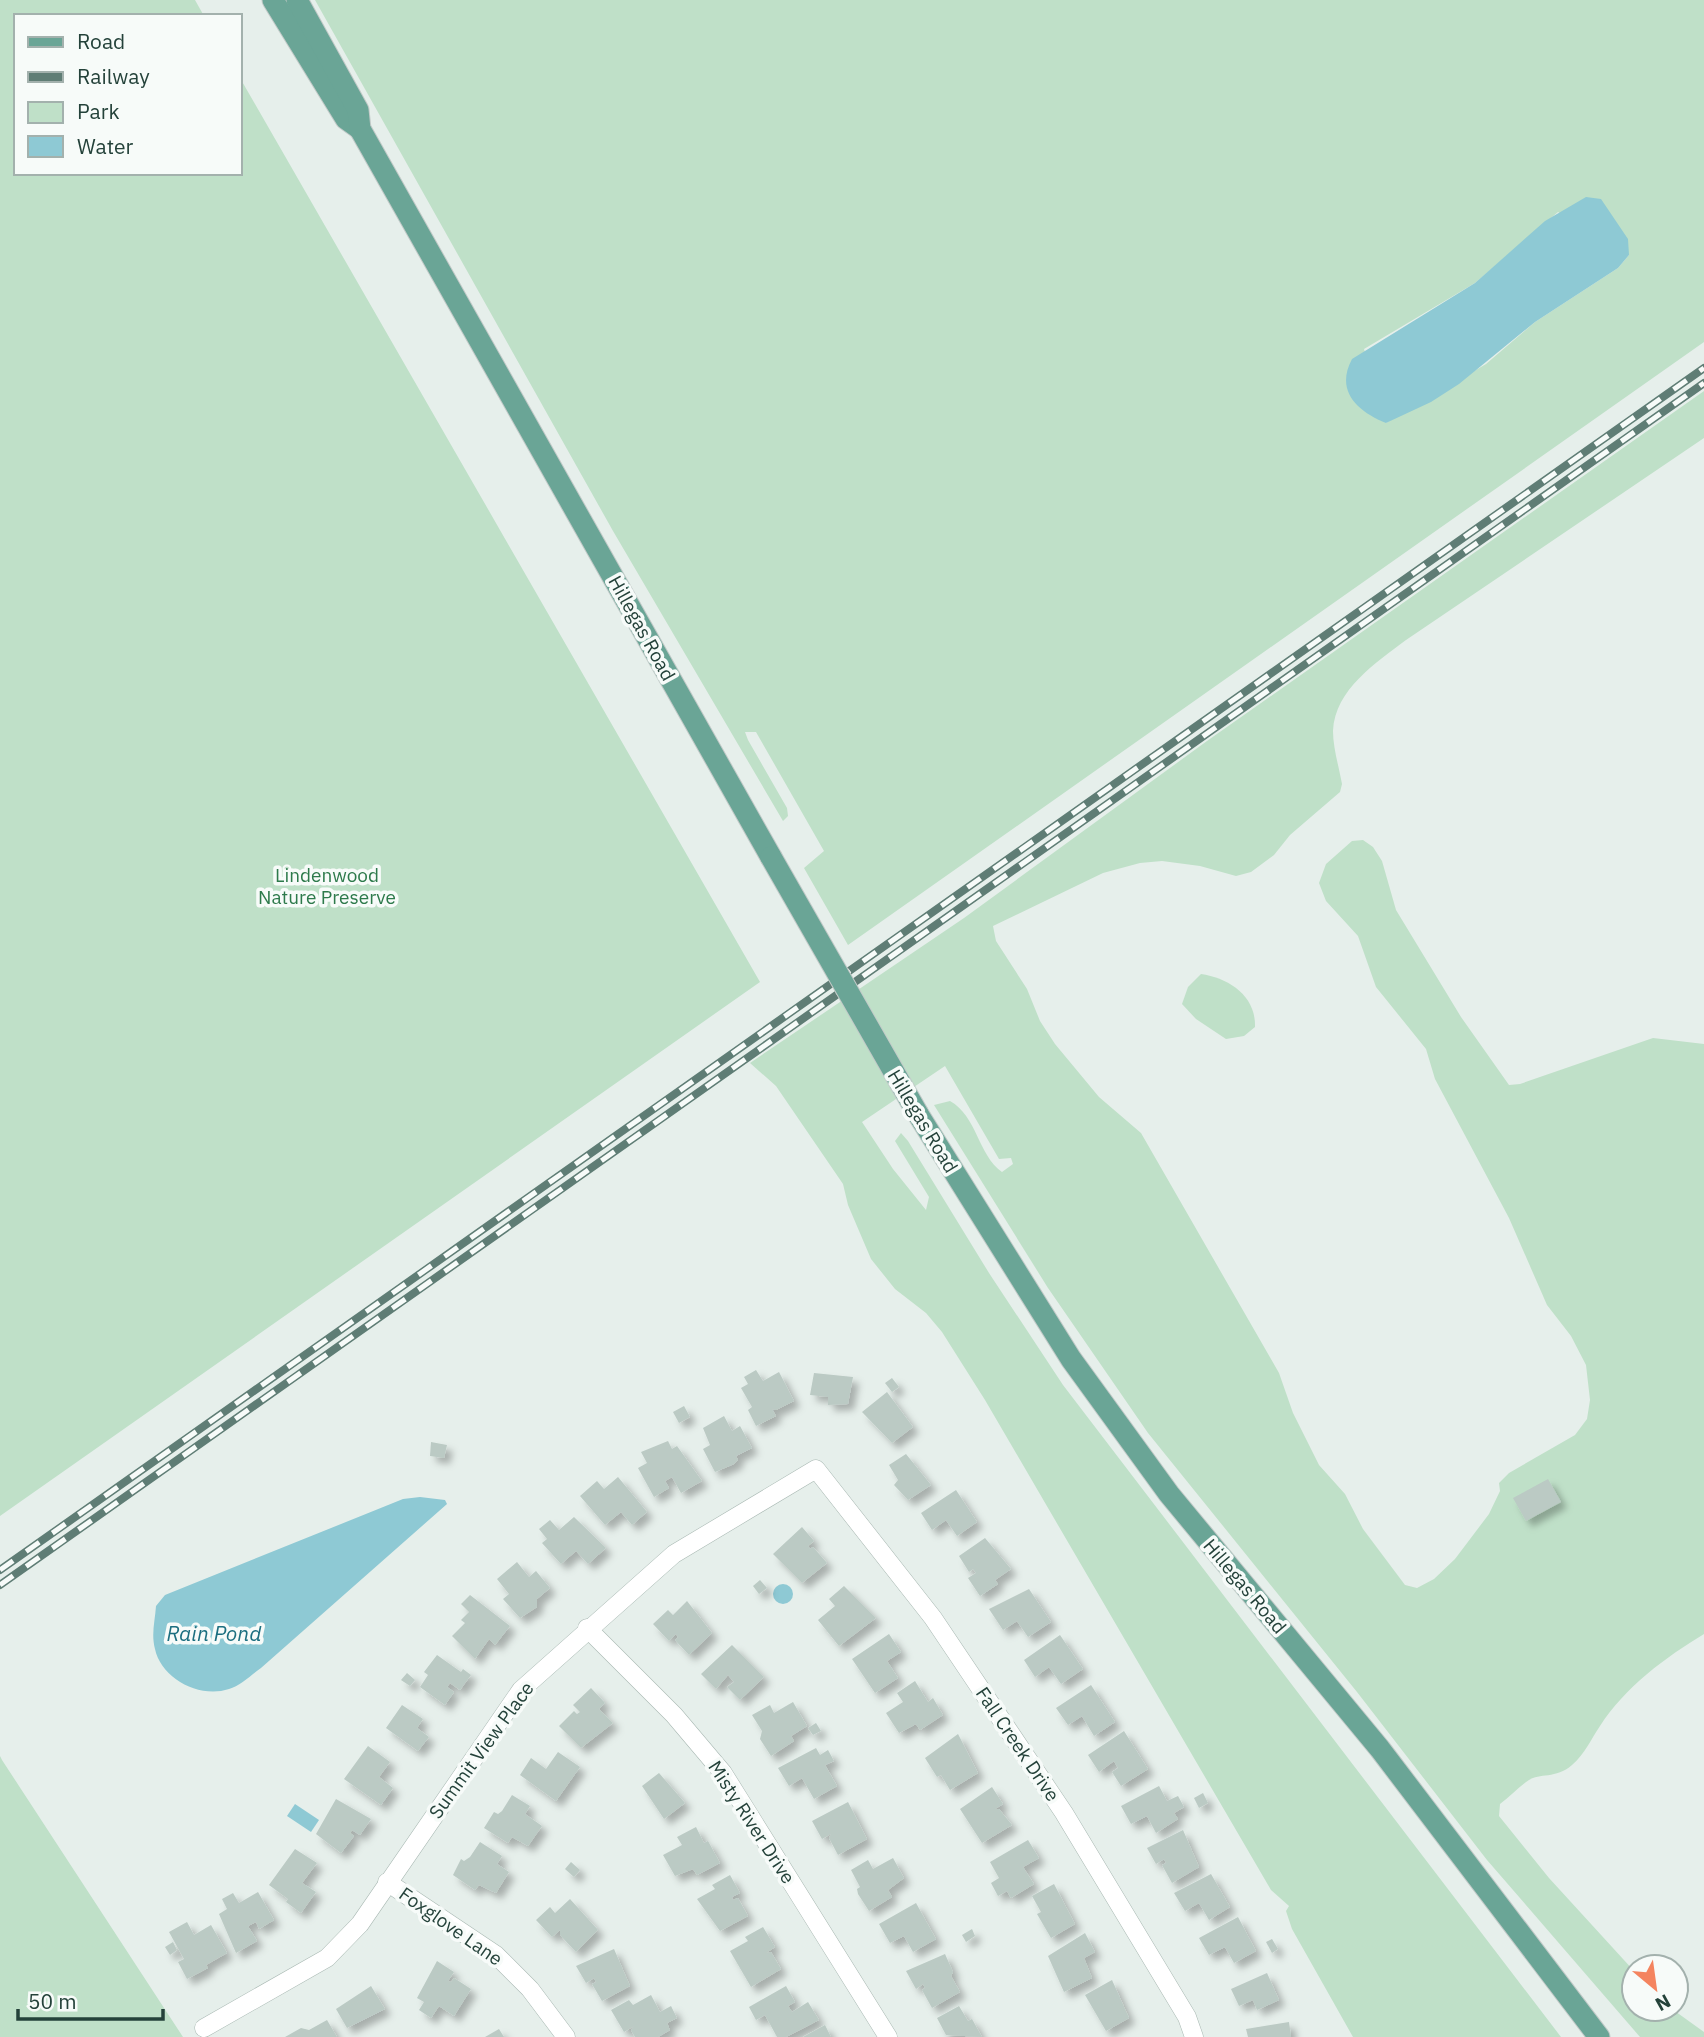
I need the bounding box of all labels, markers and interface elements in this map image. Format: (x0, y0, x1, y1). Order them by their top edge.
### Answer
legend (14, 14, 242, 175)
text: Road (77, 27, 125, 55)
text: Railway (77, 62, 150, 90)
text: Park (77, 97, 120, 125)
text: Water (77, 132, 134, 160)
street label: Hillegas Road (603, 571, 681, 685)
park label: Lindenwood Nature Preserve (258, 863, 396, 909)
street label: Hillegas Road (883, 1065, 963, 1177)
street label: Hillegas Road (1198, 1534, 1292, 1638)
water label: Rain Pond (167, 1619, 262, 1647)
street label: Summit View Place (423, 1677, 539, 1823)
street label: Fall Creek Drive (971, 1682, 1065, 1806)
street label: Misty River Drive (703, 1756, 801, 1888)
street label: Foxglove Lane (395, 1882, 507, 1970)
north arrow (1620, 1953, 1690, 2023)
scale bar (18, 1978, 163, 2022)
text: 50 m (28, 1987, 77, 2015)
text: N (1651, 1989, 1675, 2017)

